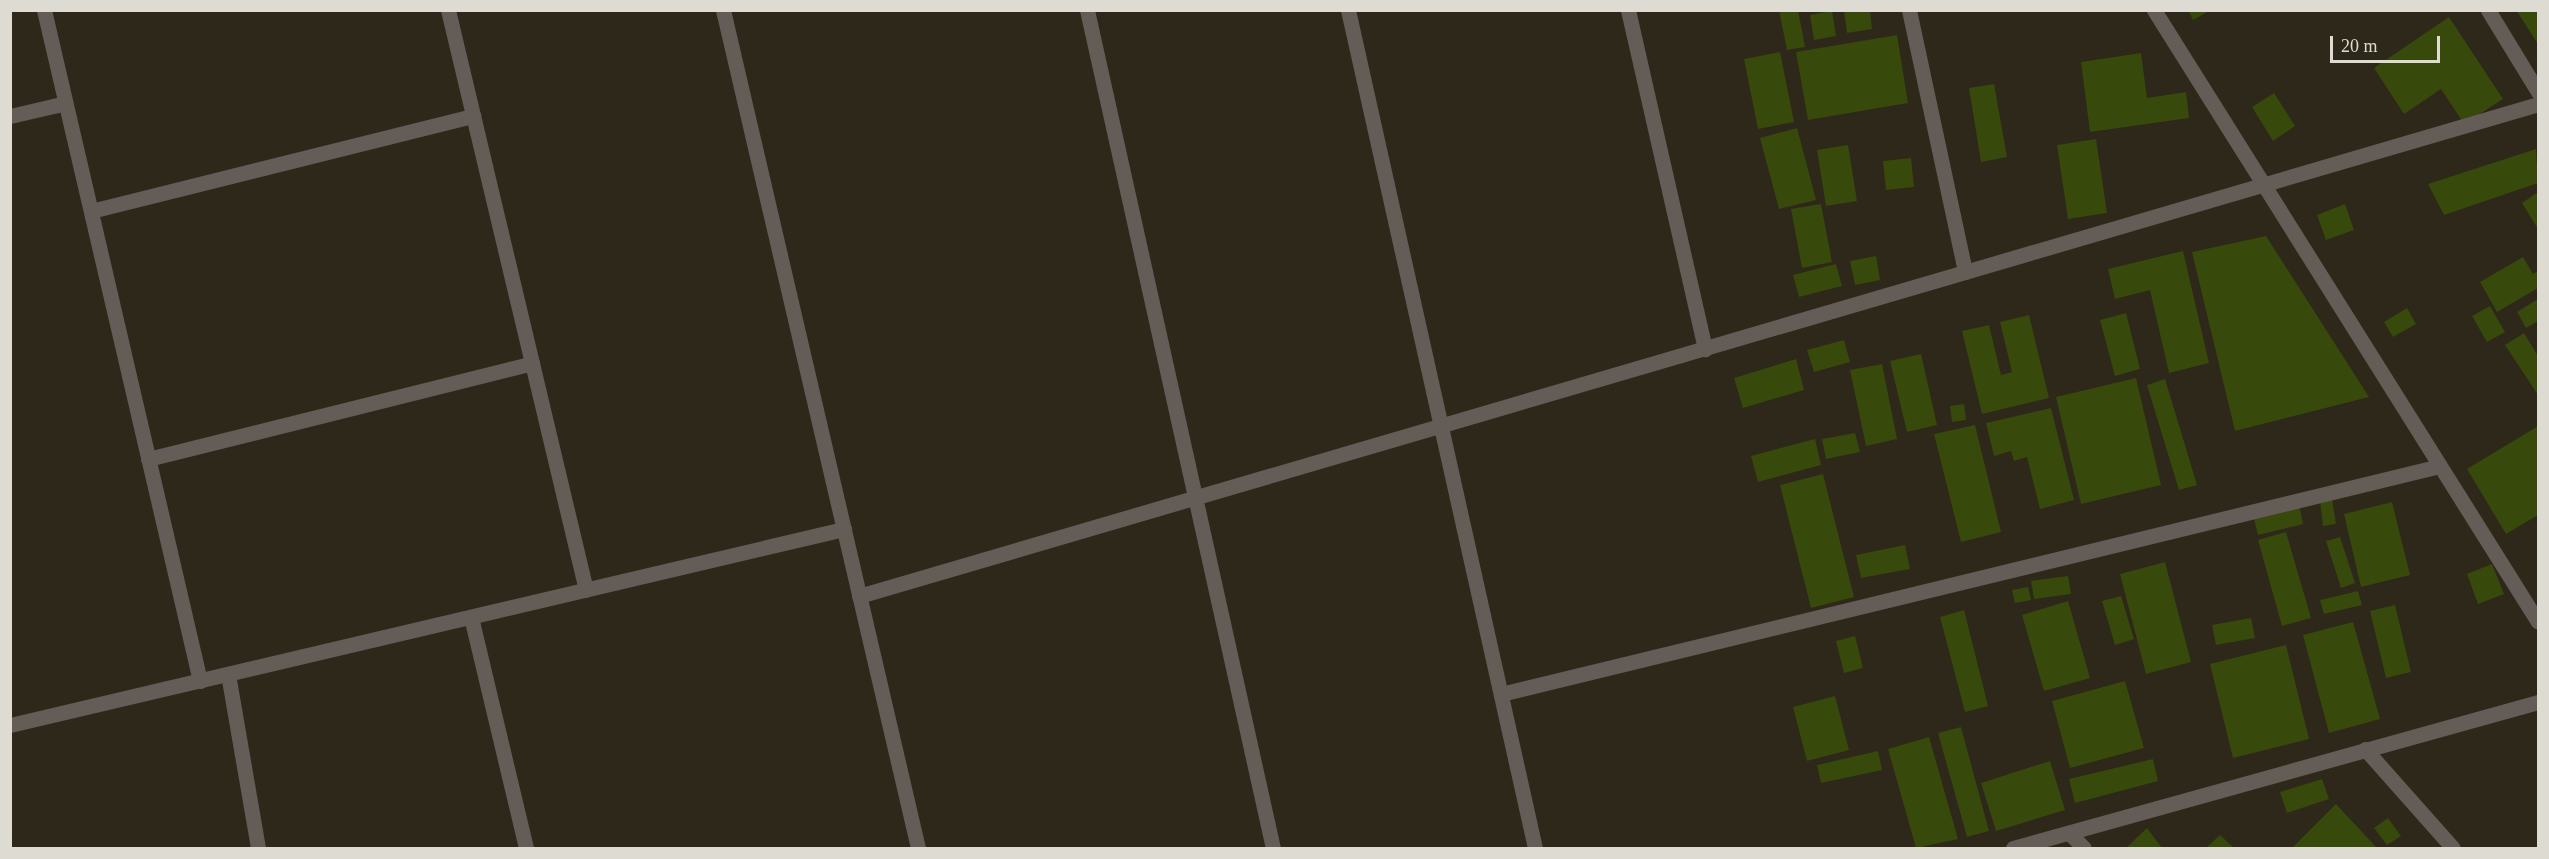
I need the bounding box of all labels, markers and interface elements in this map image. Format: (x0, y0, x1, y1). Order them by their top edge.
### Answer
scale bar (2333, 24, 2442, 62)
text: 20 m (2341, 36, 2378, 56)

